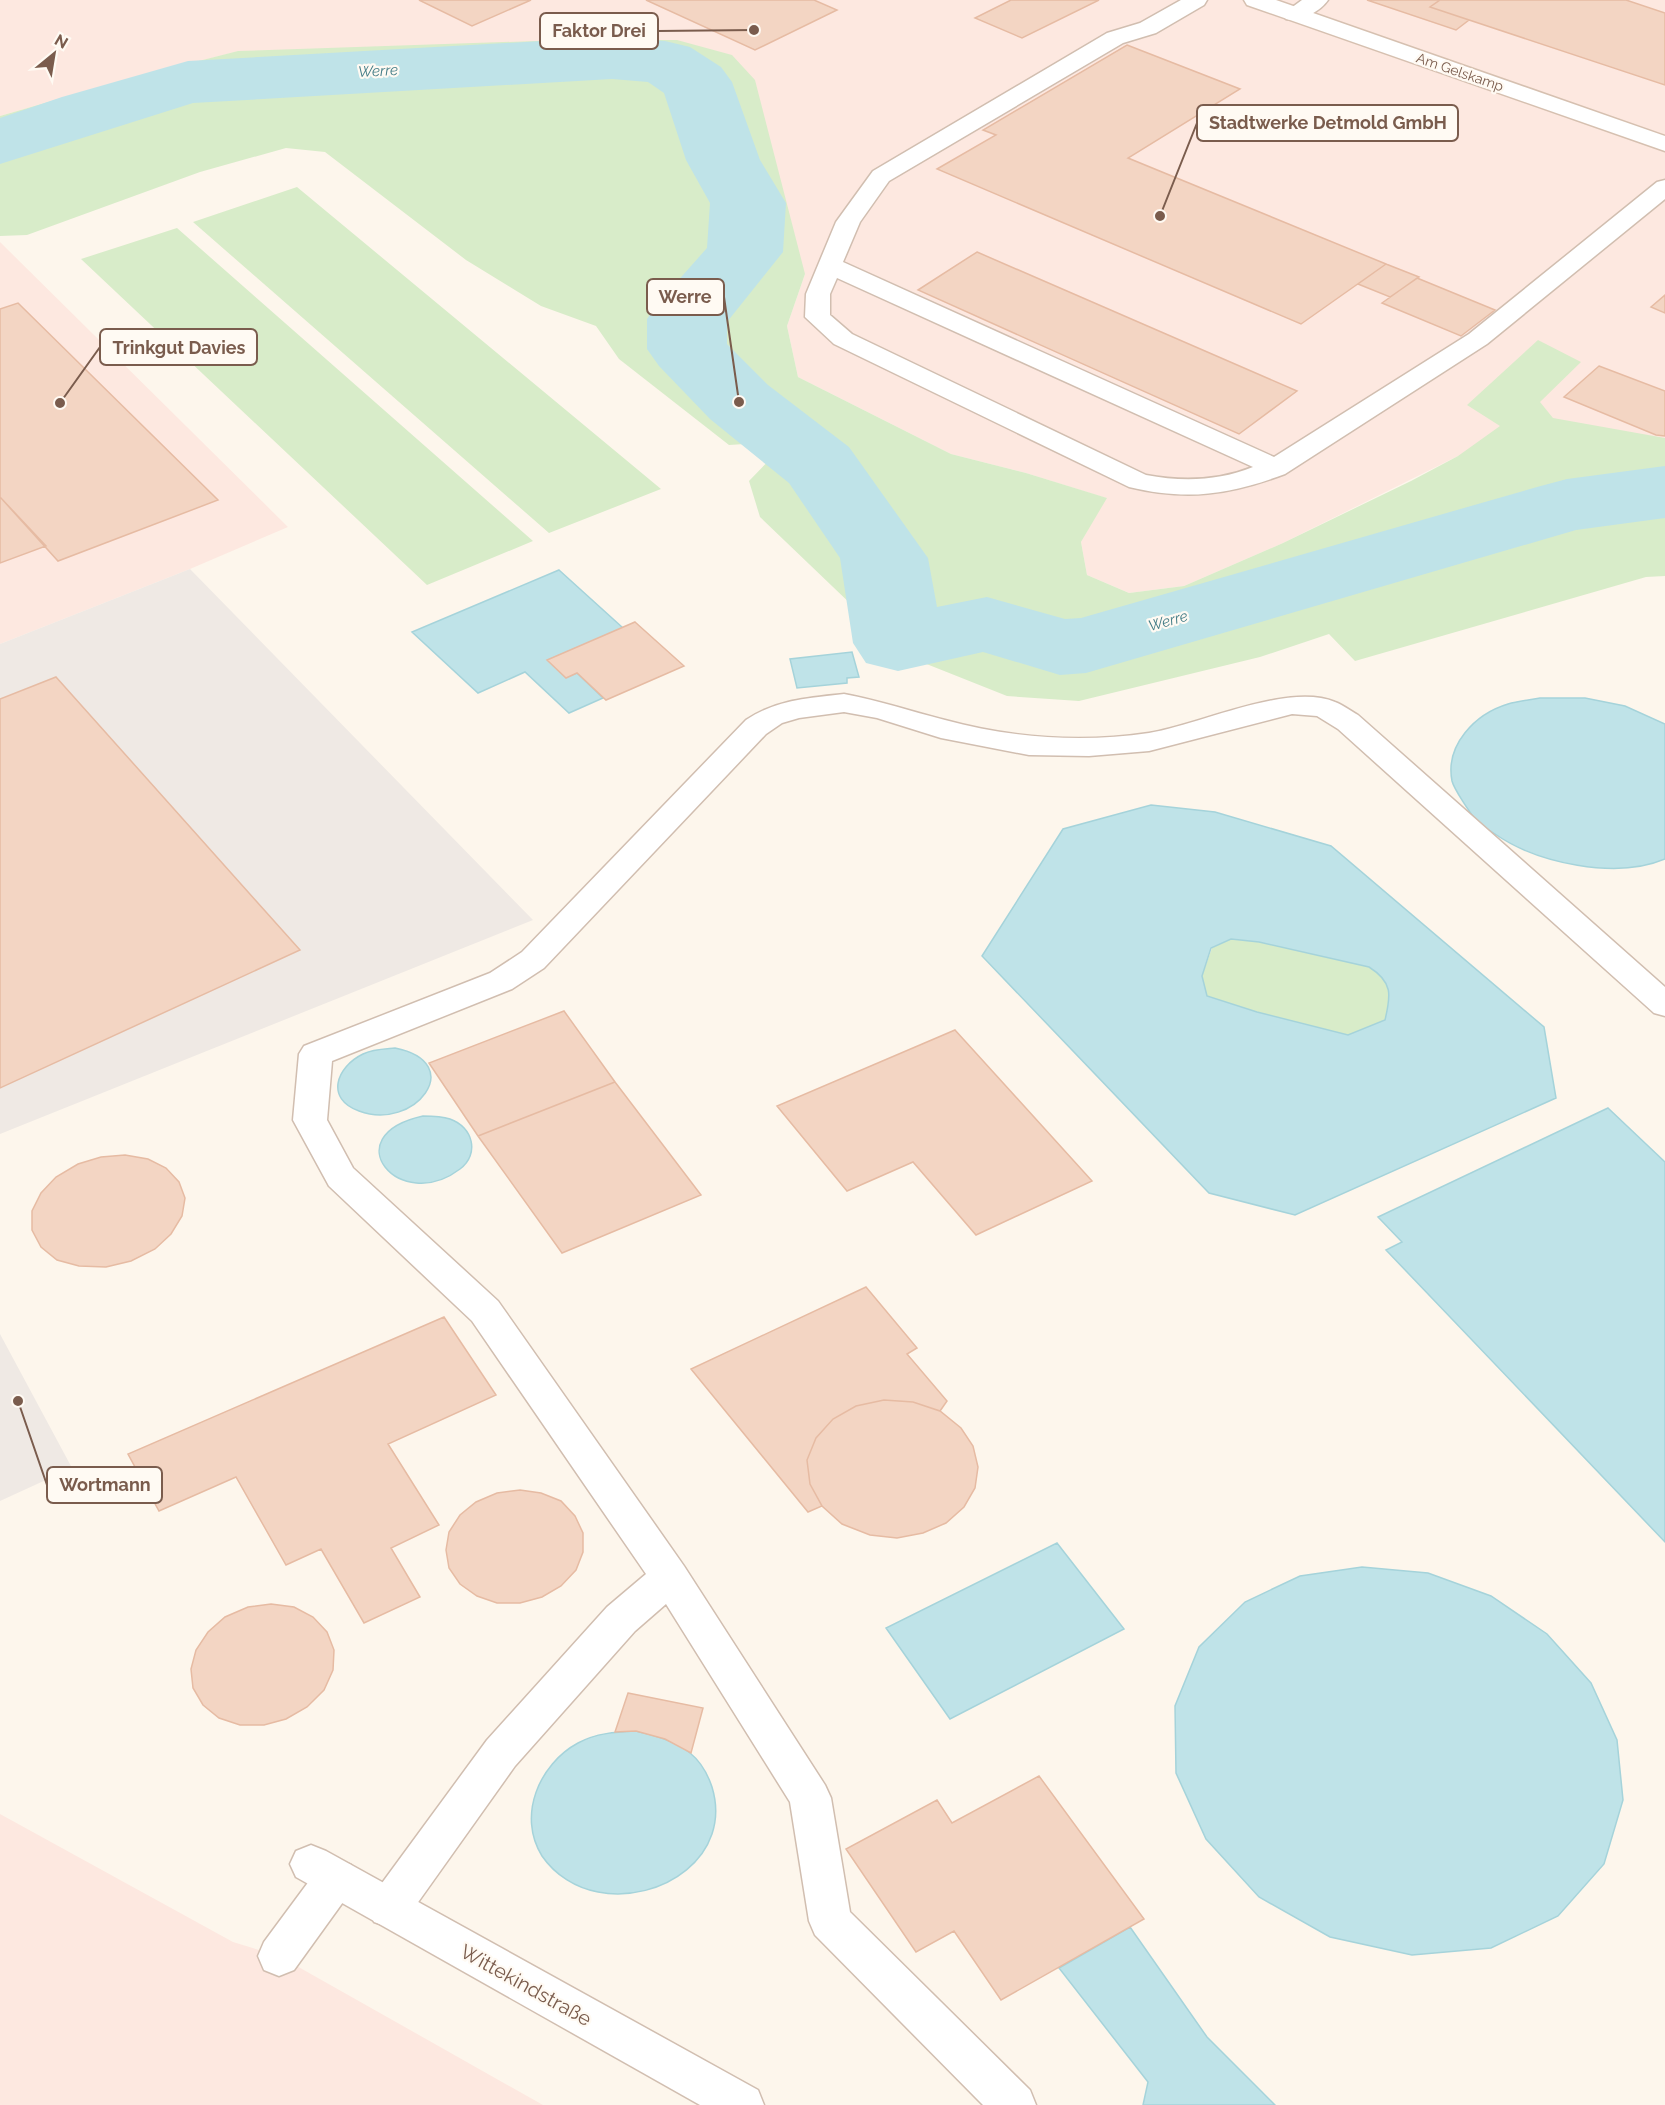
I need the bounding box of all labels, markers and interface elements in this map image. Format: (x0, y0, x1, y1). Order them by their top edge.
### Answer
callout: Faktor Drei (540, 13, 658, 49)
text: Faktor Drei (552, 20, 646, 41)
north arrow (24, 24, 84, 84)
text: N (51, 30, 71, 53)
street label: Am Gelskamp (1414, 50, 1506, 95)
water label: Werre (357, 61, 399, 81)
callout: Stadtwerke Detmold GmbH (1197, 105, 1458, 141)
text: Stadtwerke Detmold GmbH (1209, 112, 1447, 133)
callout: Werre (647, 279, 724, 315)
text: Werre (658, 286, 712, 307)
callout: Trinkgut Davies (100, 329, 257, 365)
text: Trinkgut Davies (113, 337, 246, 358)
water label: Werre (1146, 607, 1190, 635)
callout: Wortmann (47, 1467, 162, 1503)
text: Wortmann (59, 1474, 151, 1495)
street label: Wittekindstraße (456, 1939, 596, 2031)

